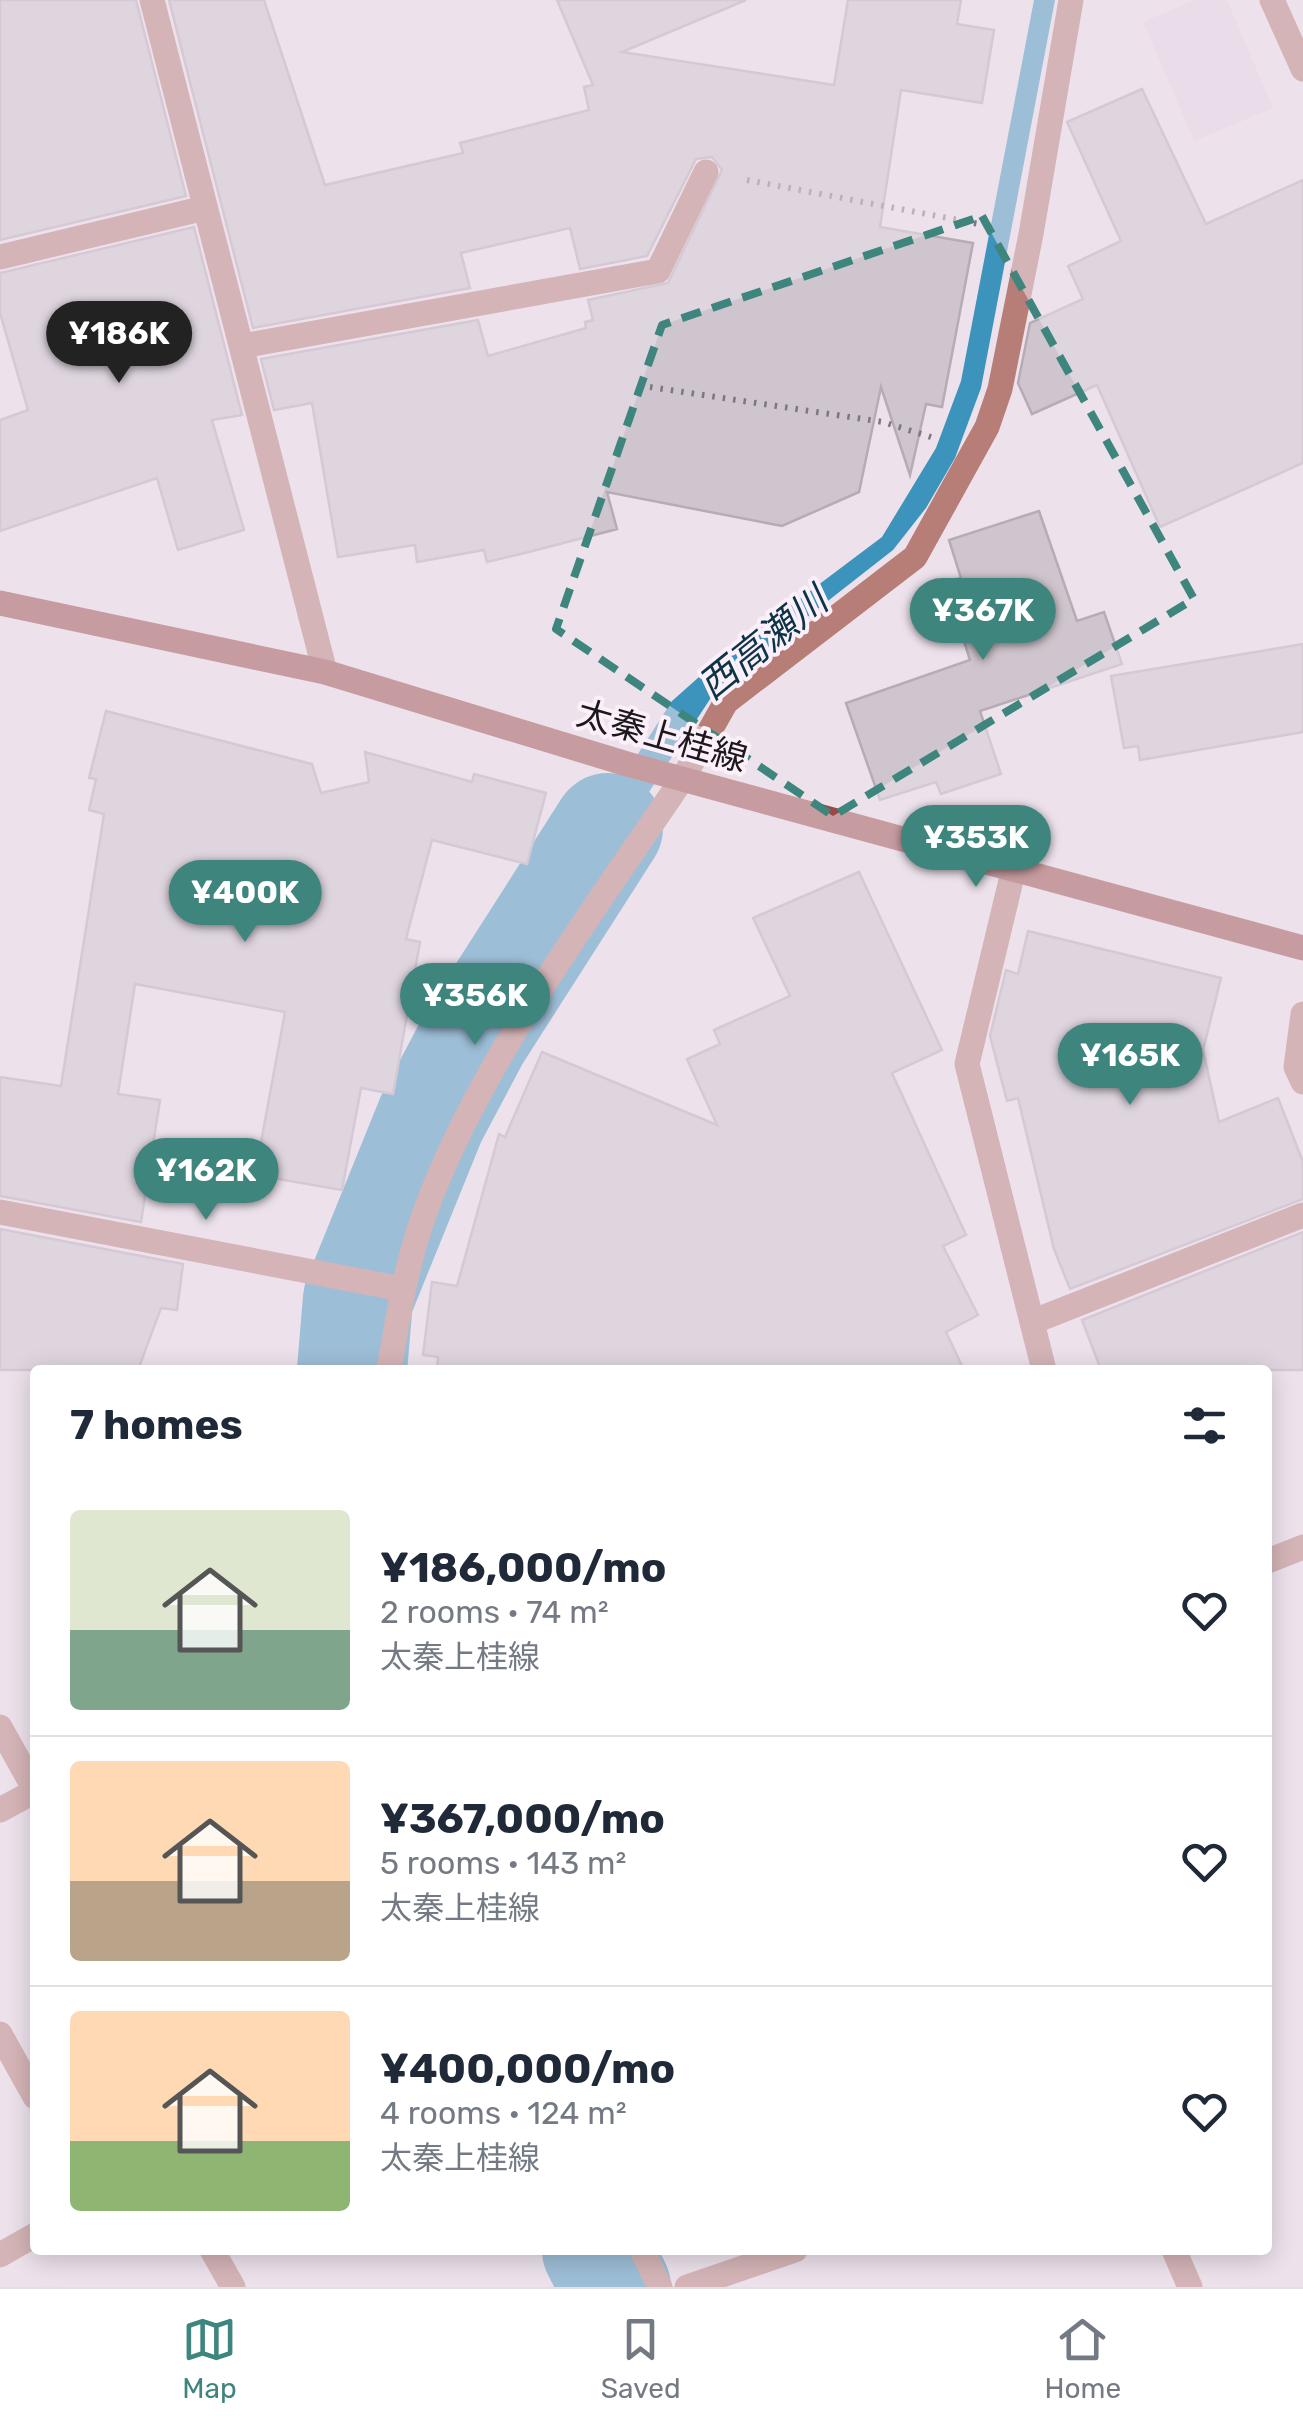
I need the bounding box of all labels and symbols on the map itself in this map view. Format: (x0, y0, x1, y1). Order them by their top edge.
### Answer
pin: ¥186K (49, 301, 189, 386)
water label: 西高瀬川 (689, 575, 840, 709)
pin: ¥367K (913, 578, 1053, 663)
street label: 太秦上桂線 (572, 692, 752, 780)
pin: ¥353K (906, 805, 1046, 890)
pin: ¥400K (175, 860, 315, 945)
pin: ¥356K (405, 963, 545, 1048)
pin: ¥165K (1060, 1023, 1200, 1108)
pin: ¥162K (136, 1138, 276, 1223)

